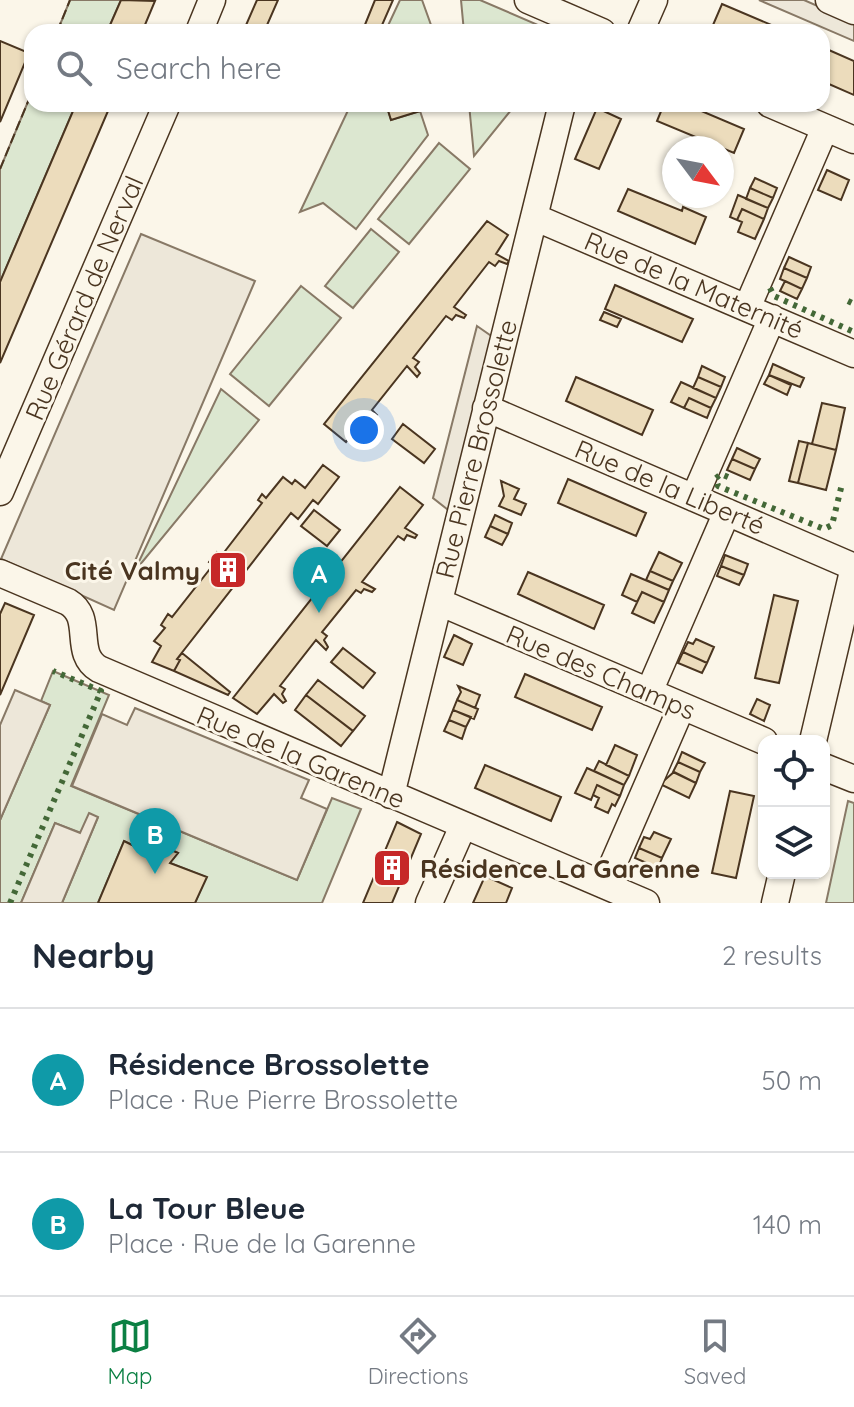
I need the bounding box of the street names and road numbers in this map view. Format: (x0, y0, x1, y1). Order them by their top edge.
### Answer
street label: Rue Gérard de Nerval (18, 171, 150, 425)
street label: Rue de la Maternité (580, 224, 808, 346)
street label: Rue Pierre Brossolette (428, 316, 524, 582)
street label: Rue de la Liberté (570, 432, 770, 542)
street label: Rue des Champs (501, 617, 701, 727)
street label: Rue de la Garenne (192, 698, 410, 816)

